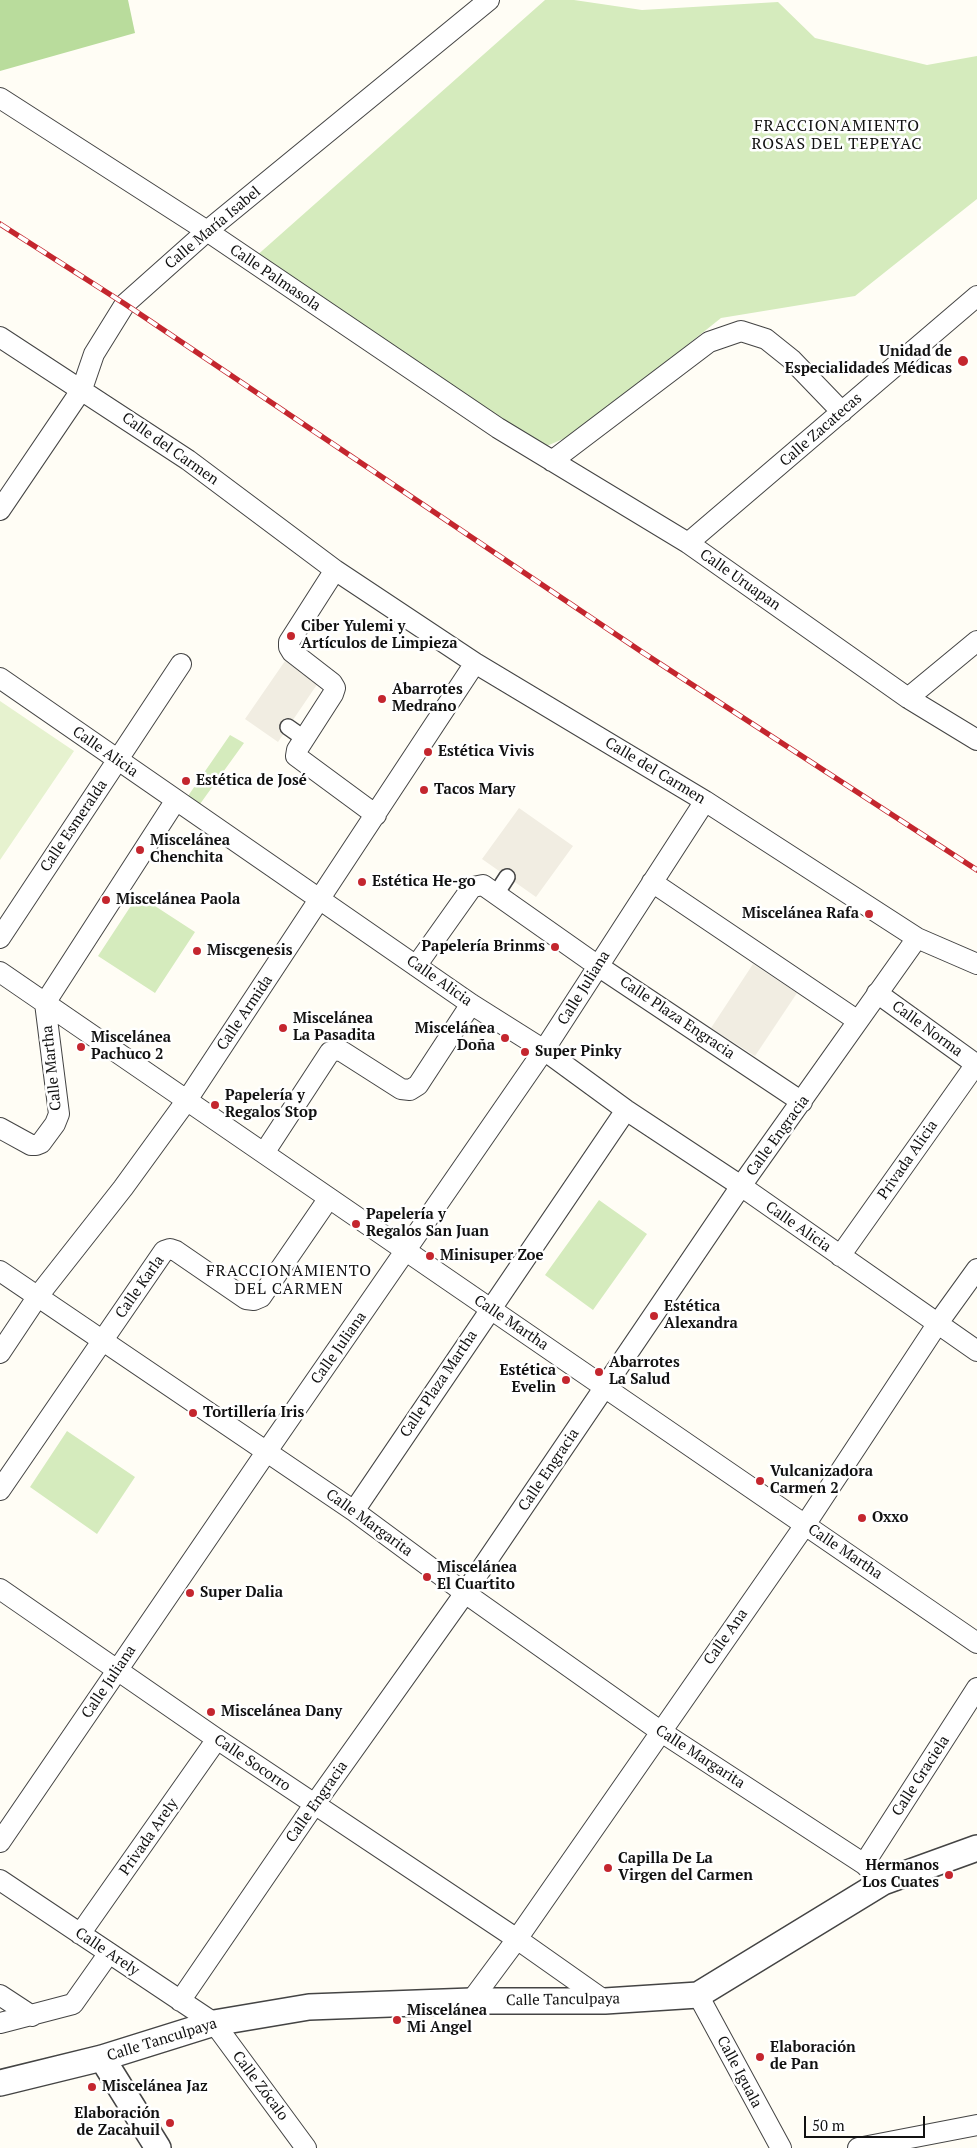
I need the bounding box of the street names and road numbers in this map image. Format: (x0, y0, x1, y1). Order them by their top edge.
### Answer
street label: Calle María Isabel (162, 183, 264, 273)
street label: Calle Palmasola (226, 241, 324, 315)
street label: Calle Zacatecas (776, 389, 866, 471)
street label: Calle del Carmen (118, 409, 222, 489)
street label: Calle Uruapan (696, 546, 784, 614)
street label: Calle Alicia (69, 723, 141, 781)
street label: Calle del Carmen (602, 734, 708, 808)
street label: Calle Esmeralda (37, 777, 111, 875)
street label: Calle Juliana (554, 947, 614, 1029)
street label: Calle Alicia (403, 952, 475, 1010)
street label: Calle Armida (213, 972, 277, 1054)
street label: Calle Plaza Engracia (616, 973, 738, 1063)
street label: Calle Norma (888, 997, 966, 1061)
street label: Calle Martha (39, 1024, 65, 1112)
street label: Calle Engracia (743, 1092, 813, 1180)
street label: Privada Alicia (874, 1117, 942, 1203)
street label: Calle Alicia (762, 1198, 834, 1256)
street label: Calle Karla (112, 1252, 168, 1322)
street label: Calle Martha (470, 1292, 552, 1354)
street label: Calle Juliana (307, 1308, 371, 1388)
street label: Calle Plaza Martha (397, 1327, 481, 1441)
street label: Calle Engracia (515, 1425, 583, 1515)
street label: Calle Margarita (322, 1486, 416, 1560)
street label: Calle Martha (804, 1521, 886, 1583)
street label: Calle Ana (700, 1606, 752, 1668)
street label: Calle Juliana (78, 1642, 140, 1722)
street label: Calle Margarita (652, 1721, 748, 1793)
street label: Calle Socorro (210, 1731, 294, 1795)
street label: Calle Graciela (888, 1732, 954, 1820)
street label: Calle Engracia (282, 1758, 352, 1846)
street label: Privada Arely (116, 1795, 182, 1879)
street label: Calle Arely (72, 1924, 142, 1980)
street label: Calle Tanculpaya (506, 1990, 620, 2010)
street label: Calle Tanculpaya (105, 2015, 219, 2065)
street label: Calle Iguala (713, 2033, 765, 2111)
street label: Calle Zócalo (228, 2048, 292, 2124)

